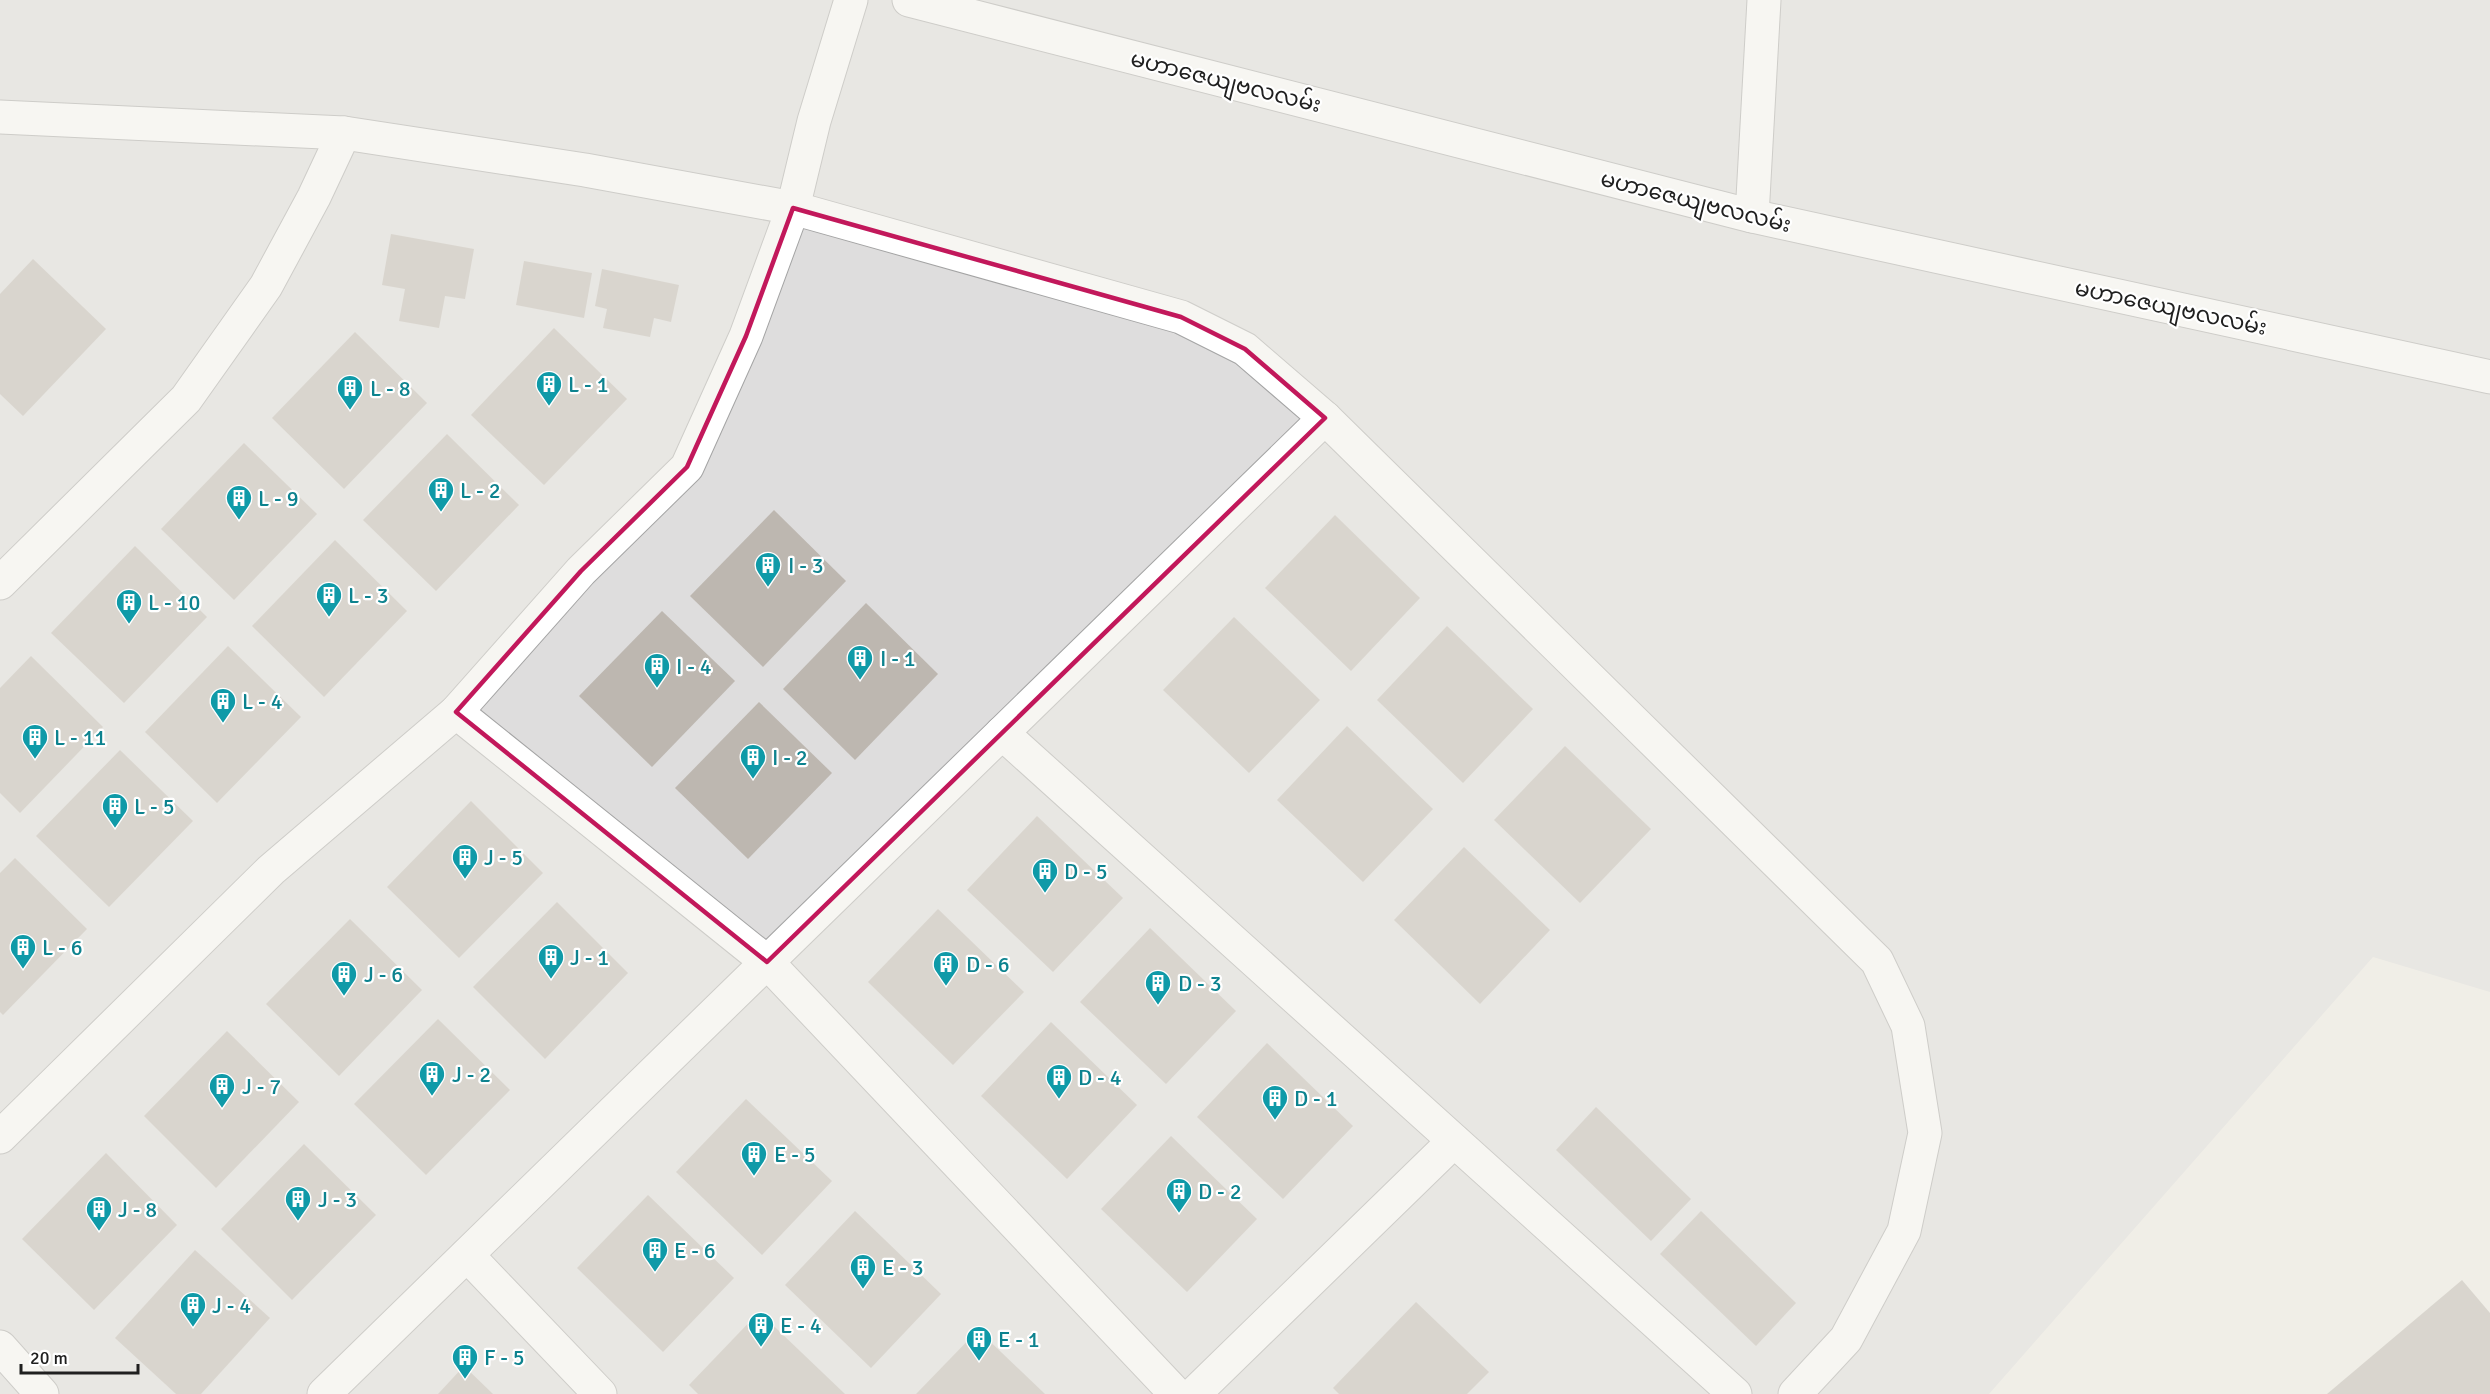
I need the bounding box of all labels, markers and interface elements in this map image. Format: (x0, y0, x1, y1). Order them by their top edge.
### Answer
street label: မဟာဇေယျဗလလမ်း (1127, 43, 1325, 123)
street label: မဟာဇေယျဗလလမ်း (1597, 163, 1795, 243)
street label: မဟာဇေယျဗလလမ်း (2071, 272, 2270, 346)
building icon: L - 1 (534, 369, 564, 407)
place label: L - 1 (568, 371, 609, 398)
building icon: L - 8 (335, 373, 365, 411)
place label: L - 8 (370, 375, 411, 402)
building icon: L - 2 (426, 475, 456, 513)
place label: L - 2 (460, 477, 501, 504)
building icon: L - 9 (224, 483, 254, 521)
place label: L - 9 (258, 485, 299, 512)
building icon: I - 3 (753, 550, 783, 588)
place label: I - 3 (788, 552, 824, 579)
building icon: L - 3 (314, 580, 344, 618)
place label: L - 3 (348, 582, 389, 609)
building icon: L - 10 (114, 587, 144, 625)
place label: L - 10 (148, 589, 200, 616)
building icon: I - 1 (845, 643, 875, 681)
place label: I - 1 (880, 645, 916, 672)
building icon: I - 4 (642, 651, 672, 689)
place label: I - 4 (676, 653, 712, 680)
building icon: L - 4 (208, 686, 238, 724)
place label: L - 4 (242, 688, 283, 715)
building icon: L - 11 (20, 722, 50, 760)
place label: L - 11 (54, 724, 106, 751)
building icon: I - 2 (738, 742, 768, 780)
place label: I - 2 (772, 744, 808, 771)
building icon: L - 5 (100, 791, 130, 829)
place label: L - 5 (134, 793, 175, 820)
building icon: J - 5 (450, 842, 480, 880)
place label: J - 5 (484, 844, 523, 871)
building icon: D - 5 (1030, 856, 1060, 894)
place label: D - 5 (1064, 858, 1108, 885)
building icon: L - 6 (8, 932, 38, 970)
place label: L - 6 (42, 934, 83, 961)
building icon: J - 1 (536, 942, 566, 980)
place label: J - 1 (570, 944, 609, 971)
building icon: D - 6 (931, 949, 961, 987)
place label: D - 6 (966, 951, 1010, 978)
building icon: J - 6 (329, 959, 359, 997)
place label: J - 6 (364, 961, 403, 988)
building icon: D - 3 (1143, 968, 1173, 1006)
place label: D - 3 (1178, 970, 1222, 997)
building icon: J - 2 (417, 1059, 447, 1097)
place label: J - 2 (452, 1061, 491, 1088)
building icon: D - 4 (1044, 1062, 1074, 1100)
place label: D - 4 (1078, 1064, 1122, 1091)
building icon: J - 7 (207, 1071, 237, 1109)
place label: J - 7 (242, 1073, 281, 1100)
building icon: D - 1 (1260, 1083, 1290, 1121)
place label: D - 1 (1294, 1085, 1338, 1112)
building icon: E - 5 (739, 1139, 769, 1177)
place label: E - 5 (774, 1141, 816, 1168)
building icon: D - 2 (1164, 1176, 1194, 1214)
place label: D - 2 (1198, 1178, 1242, 1205)
building icon: J - 3 (283, 1184, 313, 1222)
place label: J - 3 (318, 1186, 357, 1213)
building icon: J - 8 (84, 1194, 114, 1232)
place label: J - 8 (118, 1196, 157, 1223)
building icon: E - 6 (640, 1235, 670, 1273)
place label: E - 6 (674, 1237, 716, 1264)
building icon: E - 3 (848, 1252, 878, 1290)
place label: E - 3 (882, 1254, 924, 1281)
building icon: J - 4 (178, 1290, 208, 1328)
place label: J - 4 (212, 1292, 251, 1319)
building icon: E - 4 (746, 1310, 776, 1348)
place label: E - 4 (780, 1312, 822, 1339)
building icon: E - 1 (964, 1324, 994, 1362)
place label: E - 1 (998, 1326, 1040, 1353)
scale bar (21, 1337, 138, 1375)
building icon: F - 5 (450, 1342, 480, 1380)
place label: F - 5 (484, 1344, 525, 1371)
text: 20 m (30, 1347, 68, 1369)

